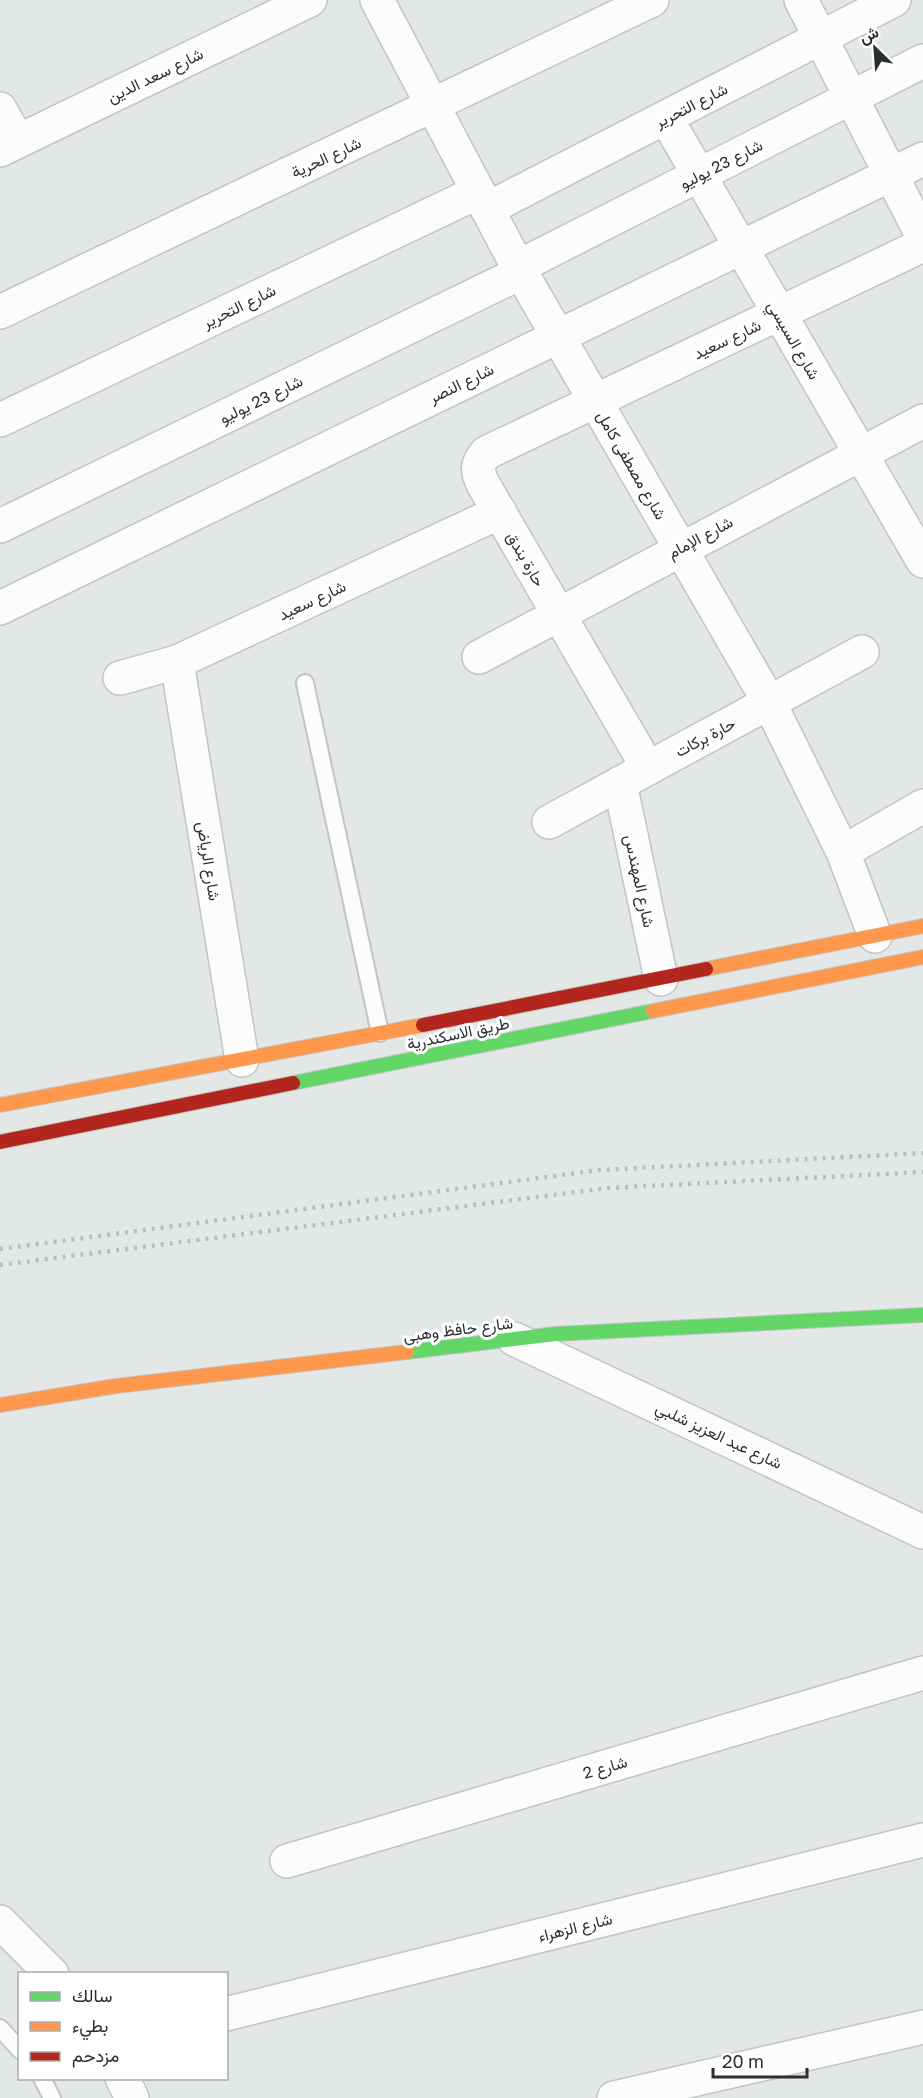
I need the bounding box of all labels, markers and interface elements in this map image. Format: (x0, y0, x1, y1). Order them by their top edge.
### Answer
north arrow (845, 18, 905, 78)
text: ش (856, 21, 882, 48)
street label: شارع سعد الدين (104, 43, 207, 109)
street label: شارع التحرير (650, 78, 732, 134)
street label: شارع الحرية (288, 132, 365, 184)
street label: شارع 23 يوليو (676, 135, 767, 195)
street label: شارع التحرير (198, 280, 280, 335)
street label: شارع السيسي (760, 297, 825, 385)
street label: شارع سعيد (690, 315, 765, 365)
street label: شارع النصر (424, 359, 498, 410)
street label: شارع 23 يوليو (216, 370, 307, 430)
street label: شارع مصطفى كامل (591, 407, 671, 524)
street label: شارع الإمام (664, 511, 737, 564)
street label: حارة بندق (501, 528, 550, 591)
street label: شارع سعيد (275, 576, 350, 626)
street label: حارة بركات (671, 713, 739, 762)
street label: شارع الرياض (191, 820, 225, 902)
street label: شارع المهندس (618, 833, 660, 930)
street label: طريق الاسكندرية (405, 1012, 511, 1055)
street label: شارع حافظ وهبى (402, 1312, 514, 1348)
street label: شارع عبد العزيز شلبي (651, 1397, 785, 1477)
street label: شارع 2 (580, 1751, 630, 1785)
street label: شارع الزهراء (536, 1908, 615, 1948)
legend (18, 1972, 228, 2080)
text: سالك (72, 1984, 112, 2006)
text: بطيء (72, 2014, 108, 2041)
scale bar (713, 2041, 808, 2079)
text: مزدحم (72, 2044, 119, 2068)
text: 20 m (722, 2050, 764, 2072)

